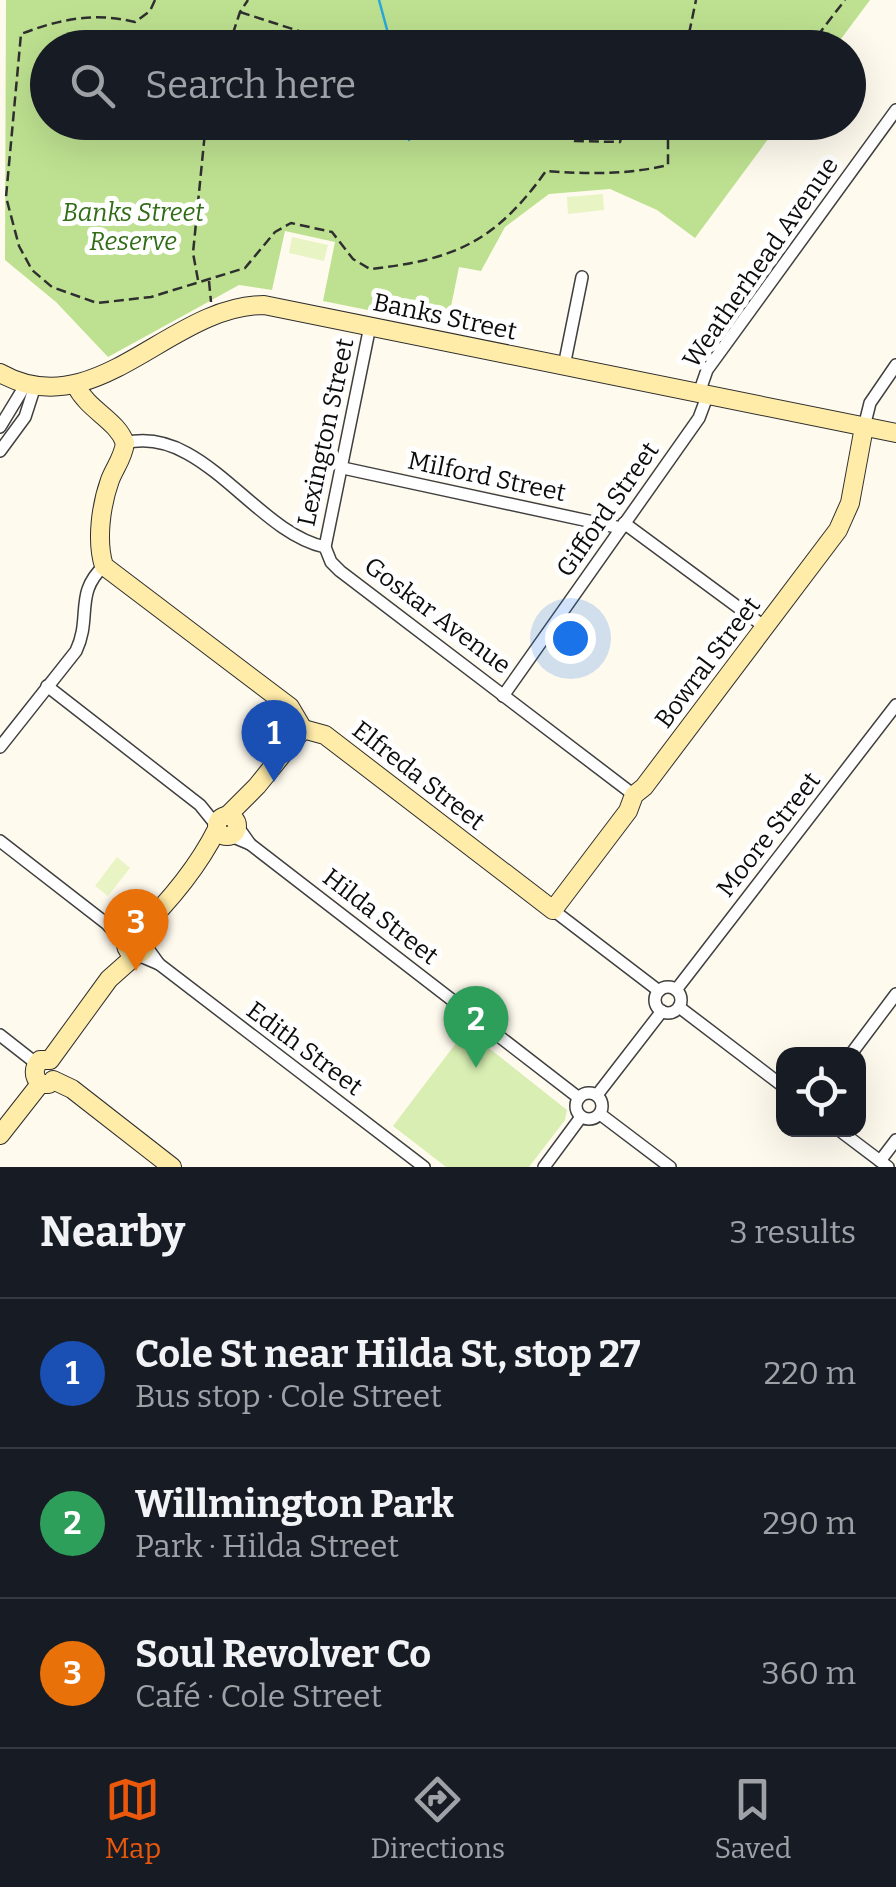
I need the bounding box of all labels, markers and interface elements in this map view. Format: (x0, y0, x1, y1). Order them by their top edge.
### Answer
search box (30, 30, 866, 140)
icon: search (65, 58, 120, 113)
text: Search here (145, 62, 356, 108)
street label: Weatherhead Avenue (677, 151, 845, 374)
park label: Banks Street Reserve (62, 198, 205, 257)
street label: Banks Street (370, 287, 519, 347)
street label: Lexington Street (291, 336, 361, 529)
street label: Gifford Street (550, 436, 665, 583)
street label: Milford Street (405, 446, 568, 508)
street label: Goskar Avenue (358, 551, 517, 681)
street label: Bowral Street (649, 591, 767, 734)
your location (545, 613, 596, 664)
pin: 1 (242, 700, 306, 782)
street label: Elfreda Street (346, 715, 491, 837)
street label: Moore Street (711, 766, 827, 903)
street label: Hilda Street (317, 862, 444, 971)
pin: 3 (104, 888, 168, 971)
pin: 2 (444, 986, 508, 1068)
street label: Edith Street (241, 995, 368, 1102)
map controls (776, 1047, 866, 1137)
button: locate (776, 1047, 866, 1137)
text: Nearby (40, 1207, 185, 1257)
text: 3 results (730, 1213, 856, 1251)
text: Cole St near Hilda St, stop 27 (135, 1331, 640, 1377)
text: 1 (66, 1354, 79, 1392)
text: 220 m (764, 1354, 856, 1392)
text: Bus stop · Cole Street (135, 1377, 442, 1415)
text: Willmington Park (135, 1481, 454, 1527)
text: 2 (63, 1504, 82, 1542)
text: 290 m (762, 1504, 856, 1542)
text: Park · Hilda Street (135, 1527, 399, 1565)
text: Soul Revolver Co (135, 1631, 431, 1677)
text: 3 (63, 1654, 82, 1692)
text: 360 m (762, 1654, 856, 1692)
text: Café · Cole Street (135, 1677, 382, 1715)
tab: Map (105, 1772, 161, 1865)
tab: Directions (370, 1772, 505, 1865)
tab: Saved (714, 1772, 791, 1865)

